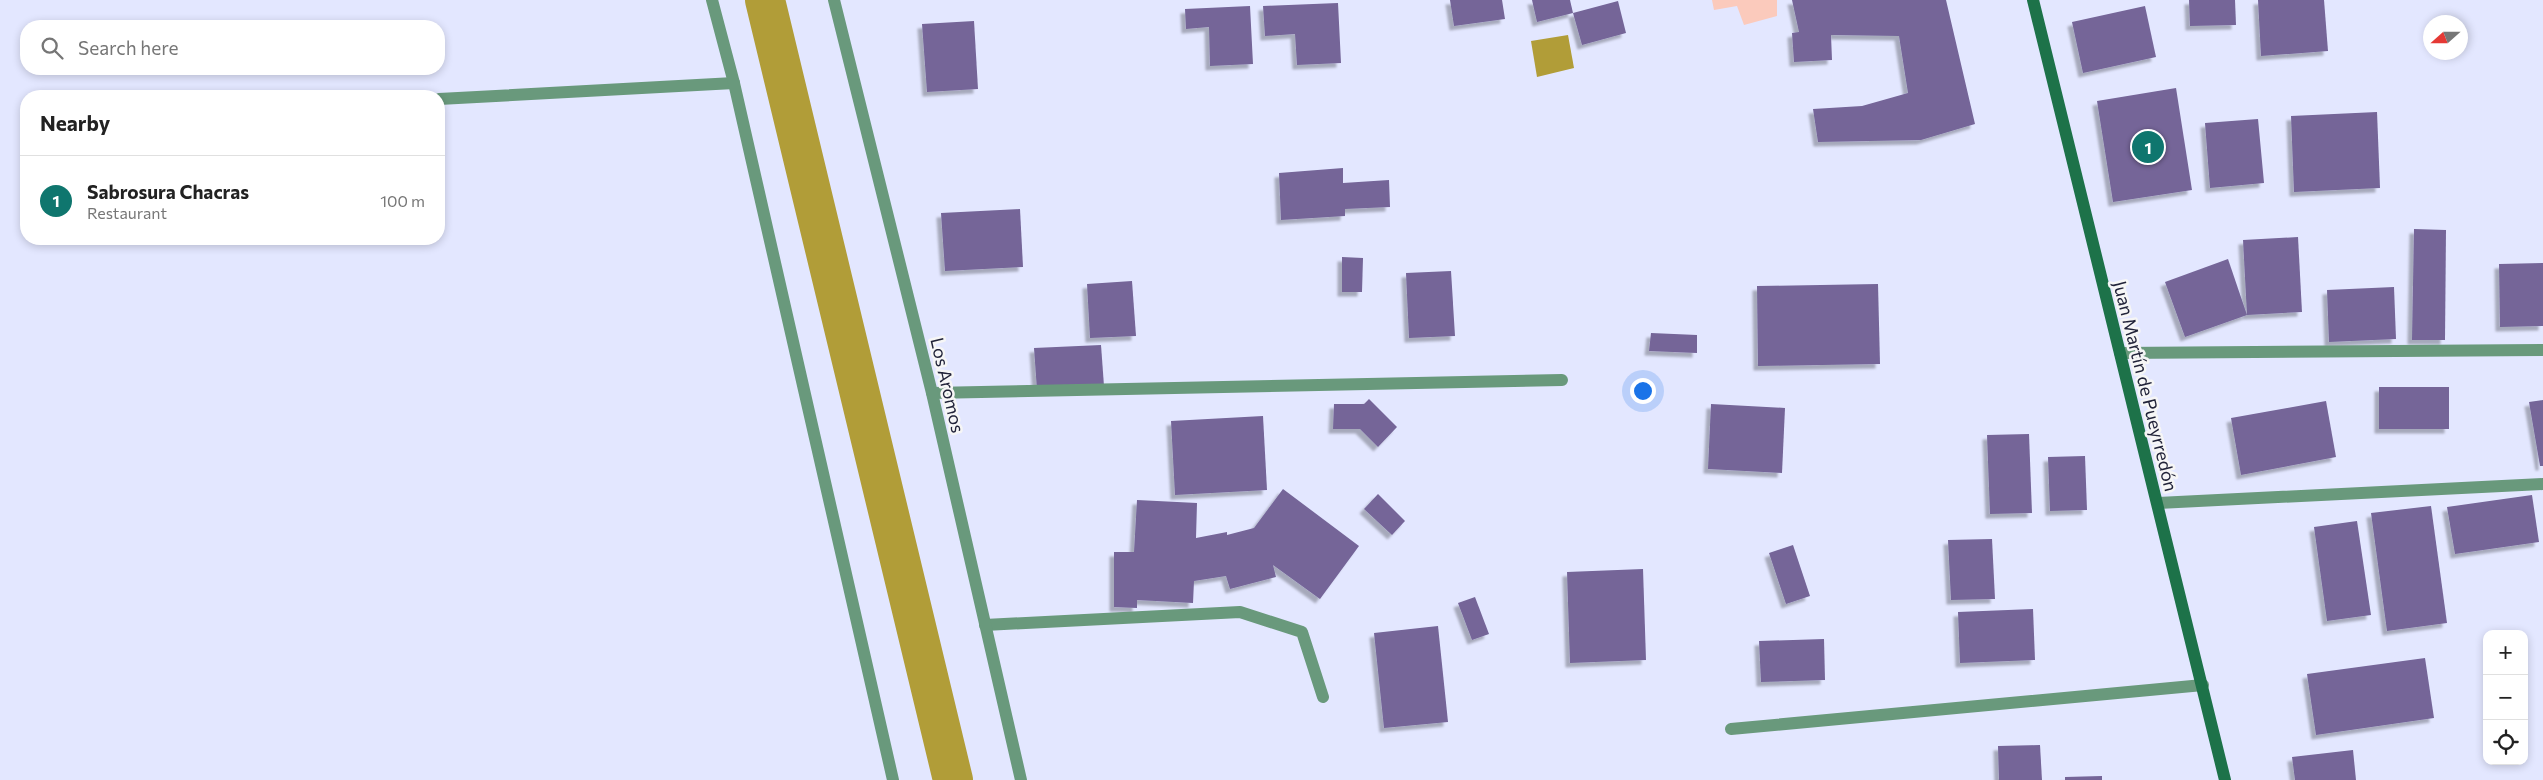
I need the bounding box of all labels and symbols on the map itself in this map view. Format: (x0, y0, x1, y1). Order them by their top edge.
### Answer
north arrow (2423, 15, 2468, 60)
pin: 1 (2132, 128, 2164, 166)
street label: Juan Martín de Pueyrredón (2109, 278, 2183, 494)
street label: Los Aromos (926, 335, 970, 435)
your location (1630, 378, 1656, 404)

